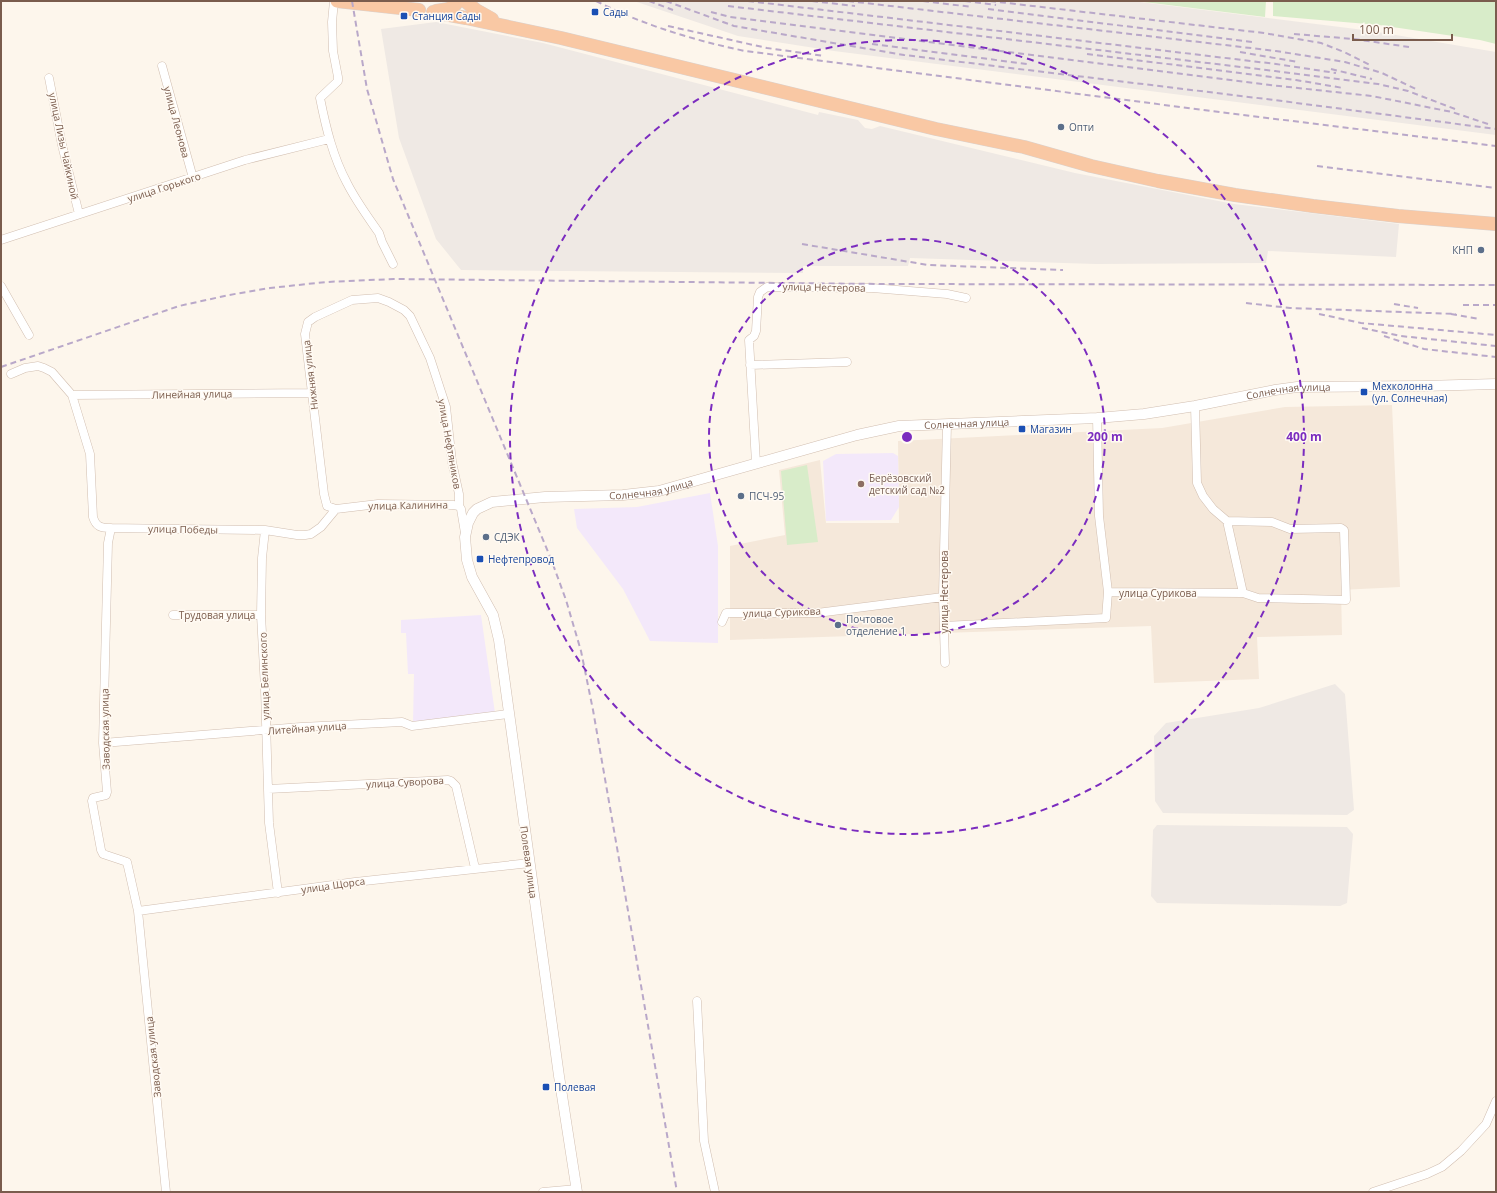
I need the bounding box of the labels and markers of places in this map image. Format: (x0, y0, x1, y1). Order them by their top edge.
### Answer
place label: Сады (603, 5, 628, 19)
marker: Сады (590, 7, 600, 17)
place label: Станция Сады (412, 9, 481, 23)
marker: Станция Сады (399, 11, 409, 21)
place label: Опти (1069, 120, 1094, 134)
marker: Опти (1056, 122, 1066, 132)
place label: КНП (1452, 243, 1473, 257)
marker: КНП (1476, 245, 1486, 255)
place label: Мехколонна (ул. Солнечная) (1372, 379, 1447, 405)
marker: Мехколонна (ул. Солнечная) (1359, 387, 1369, 397)
place label: Магазин (1030, 422, 1072, 436)
marker: Магазин (1017, 424, 1027, 434)
centre of rings (900, 430, 914, 444)
place label: Берёзовский детский сад №2 (869, 471, 945, 497)
marker: Берёзовский детский сад №2 (856, 479, 866, 489)
place label: ПСЧ-95 (749, 489, 784, 503)
marker: ПСЧ-95 (736, 491, 746, 501)
place label: СДЭК (494, 530, 520, 544)
marker: СДЭК (481, 532, 491, 542)
place label: Нефтепровод (488, 552, 555, 566)
marker: Нефтепровод (475, 554, 485, 564)
place label: Почтовое отделение 1 (846, 612, 906, 638)
marker: Почтовое отделение 1 (833, 620, 843, 630)
place label: Полевая (554, 1080, 595, 1094)
marker: Полевая (541, 1082, 551, 1092)

